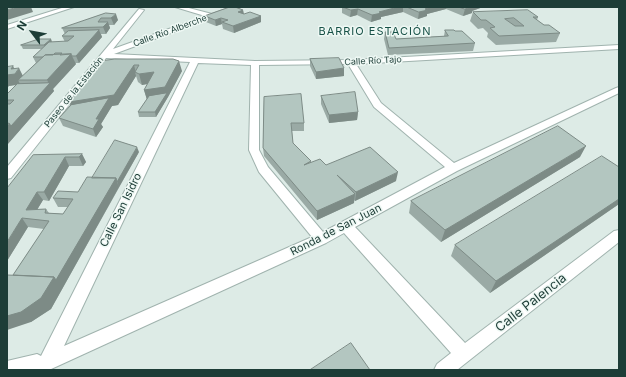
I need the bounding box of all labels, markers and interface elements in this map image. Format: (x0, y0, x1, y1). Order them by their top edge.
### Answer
north arrow (12, 12, 52, 52)
street label: Calle Río Alberche (132, 13, 208, 49)
text: N (14, 18, 30, 33)
district label: BARRIO ESTACIÓN (318, 25, 432, 39)
street label: Paseo de la Estación (42, 54, 106, 130)
street label: Calle Río Tajo (344, 54, 402, 68)
street label: Calle San Isidro (97, 171, 145, 249)
street label: Ronda de San Juan (288, 201, 384, 259)
street label: Calle Palencia (492, 270, 570, 336)

